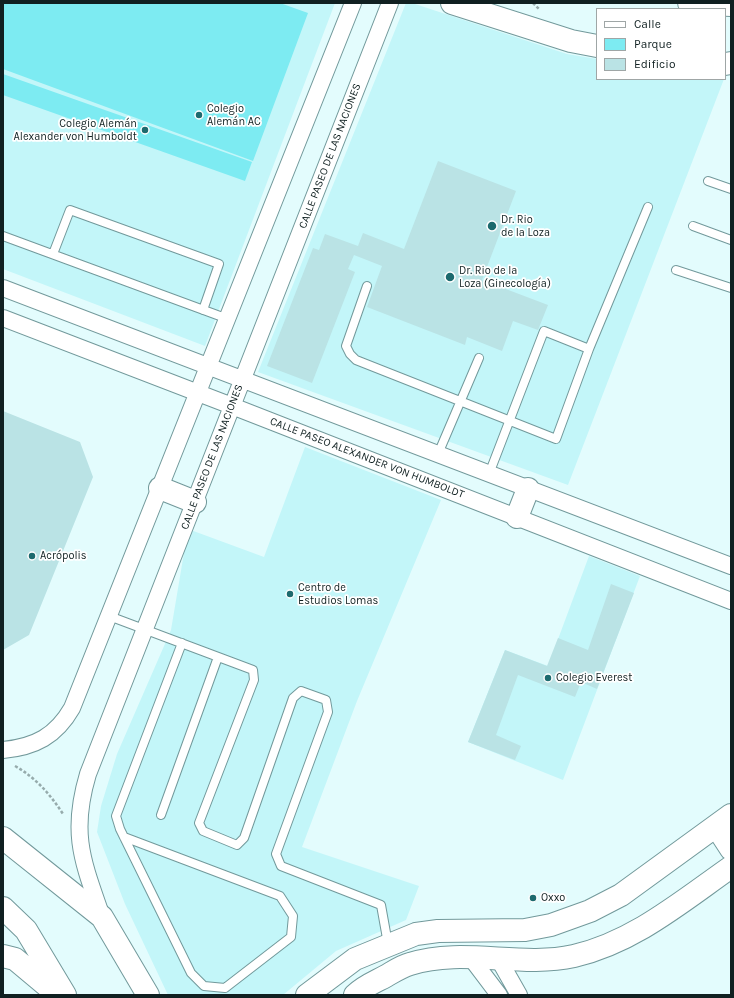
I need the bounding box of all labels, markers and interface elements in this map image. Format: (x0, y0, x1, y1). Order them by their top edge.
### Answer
legend (596, 8, 726, 80)
text: Calle (634, 17, 661, 31)
text: Parque (634, 37, 672, 51)
text: Edificio (634, 57, 675, 71)
street label: CALLE PASEO DE LAS NACIONES (296, 81, 364, 231)
place label: Colegio Alemán AC (207, 102, 261, 128)
marker: Colegio Alemán AC (194, 110, 204, 120)
place label: Colegio Alemán Alexander von Humboldt (14, 117, 137, 143)
marker: Colegio Alemán Alexander von Humboldt (140, 125, 150, 135)
place label: Dr. Rio de la Loza (501, 213, 550, 239)
marker: Dr. Rio de la Loza (486, 220, 498, 232)
place label: Dr. Rio de la Loza (Ginecología) (459, 264, 551, 290)
marker: Dr. Rio de la Loza (Ginecología) (444, 271, 456, 283)
street label: CALLE PASEO DE LAS NACIONES (178, 382, 246, 532)
street label: CALLE PASEO ALEXANDER VON HUMBOLDT (268, 415, 466, 501)
place label: Acrópolis (40, 549, 87, 563)
marker: Acrópolis (27, 551, 37, 561)
place label: Centro de Estudios Lomas (298, 581, 378, 607)
marker: Centro de Estudios Lomas (285, 589, 295, 599)
place label: Colegio Everest (556, 671, 632, 685)
marker: Colegio Everest (543, 673, 553, 683)
place label: Oxxo (541, 891, 565, 905)
marker: Oxxo (528, 893, 538, 903)

